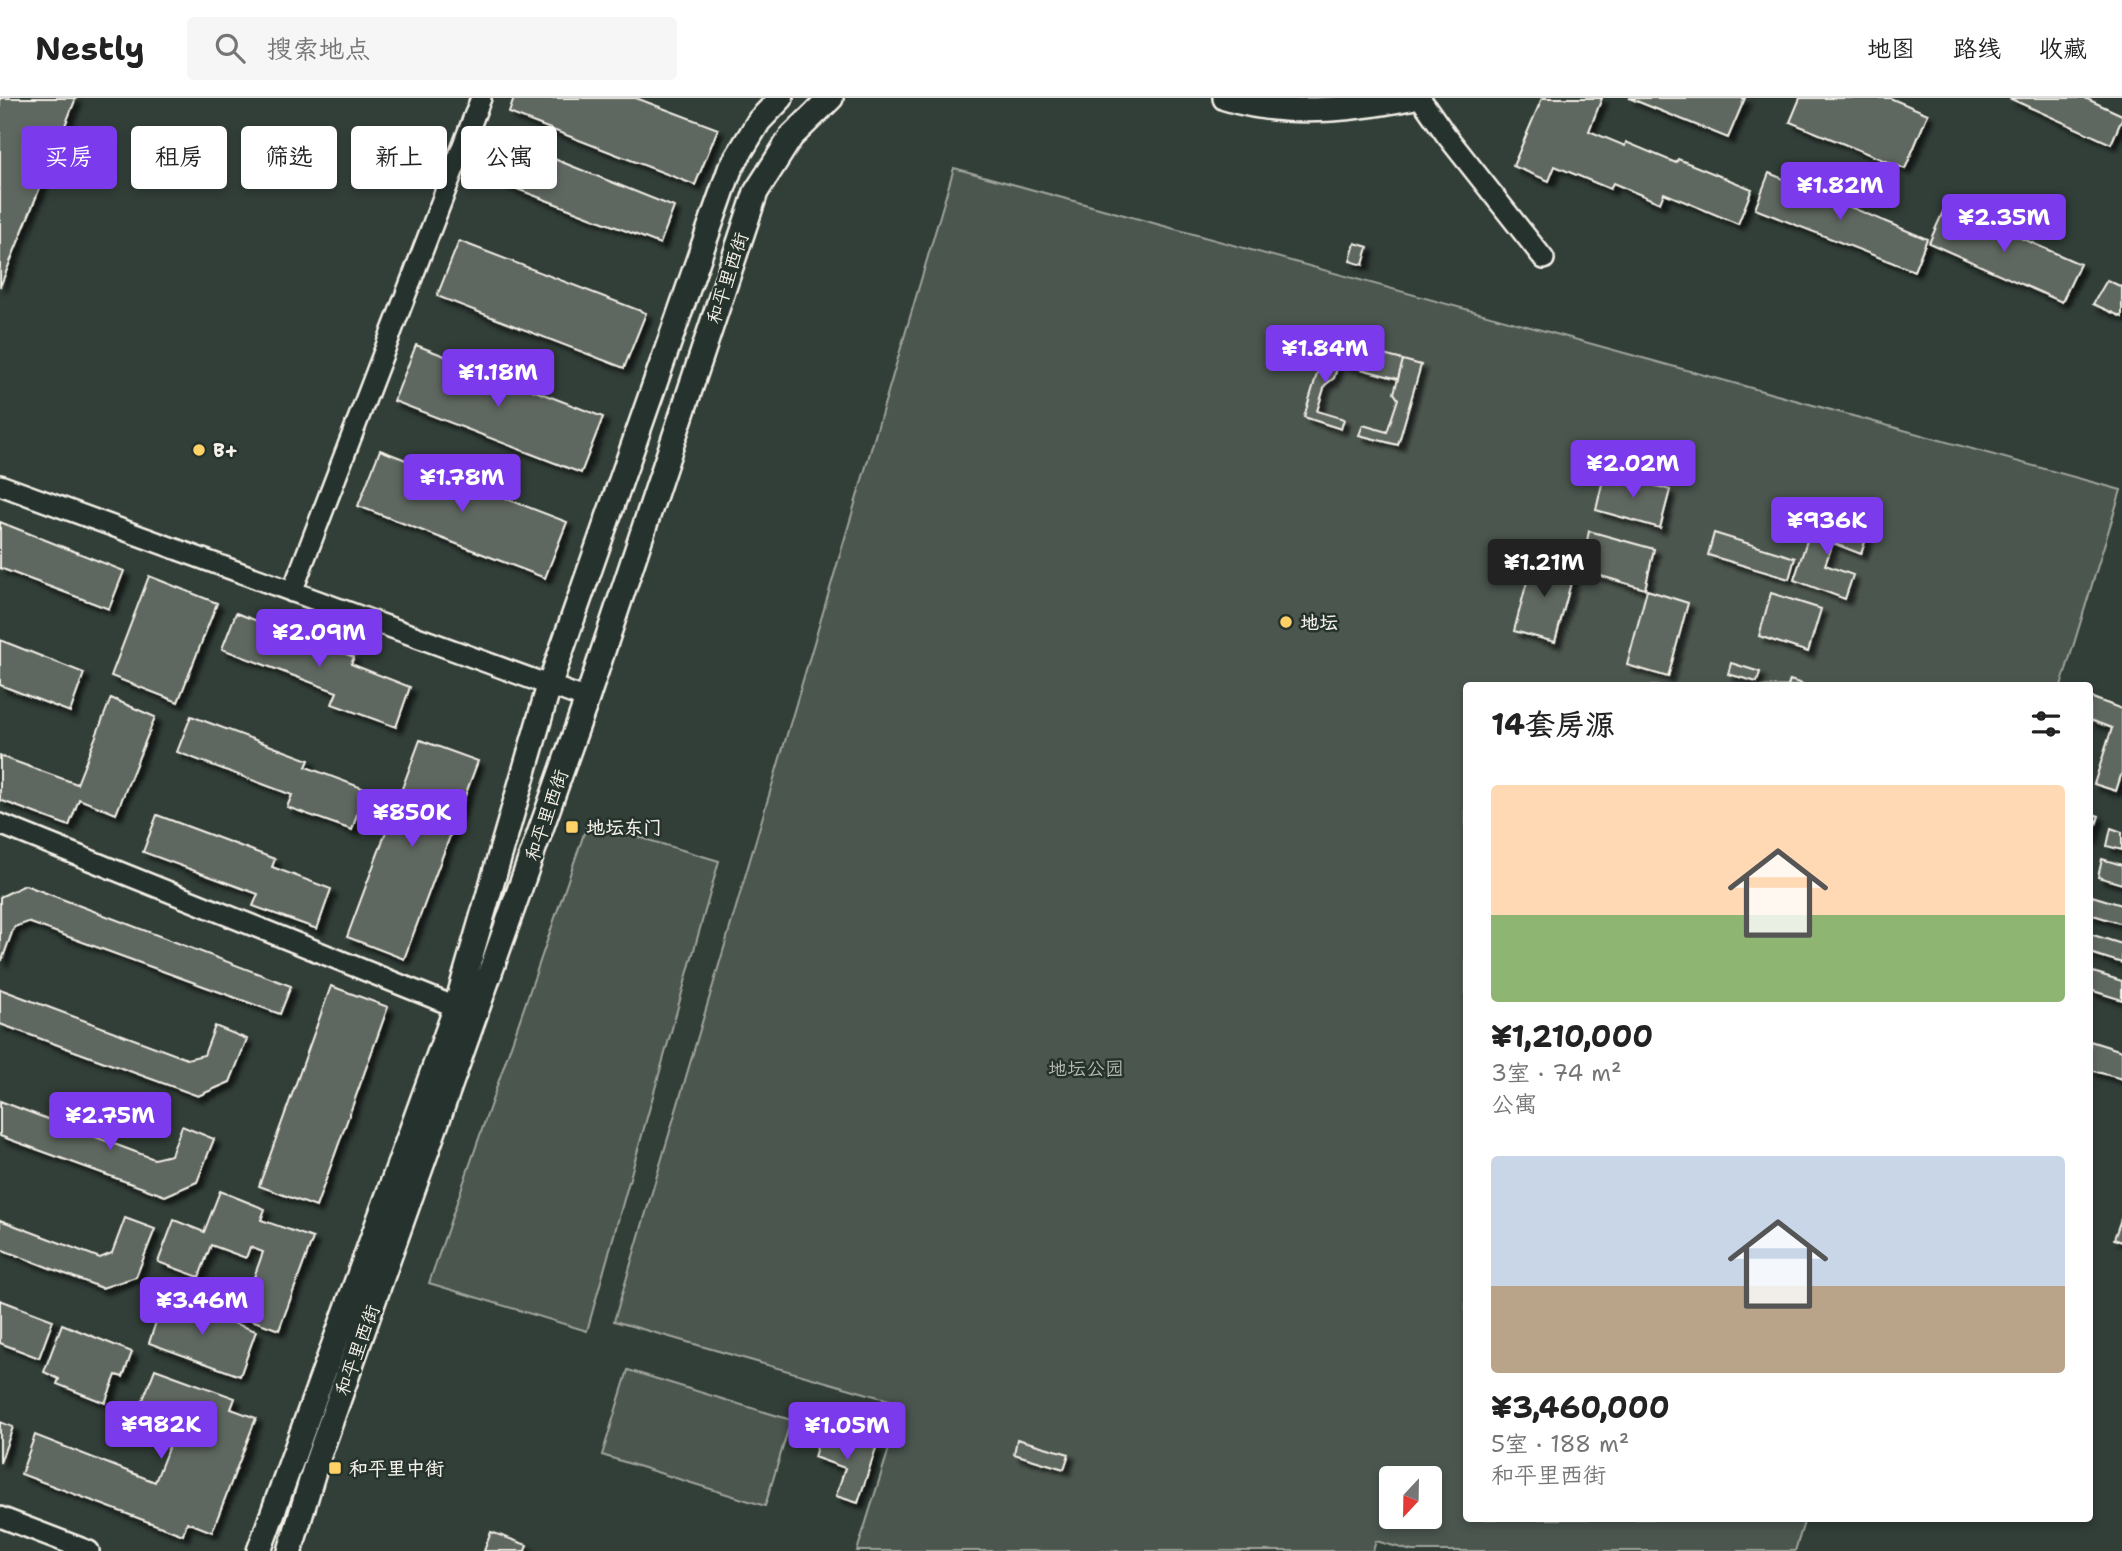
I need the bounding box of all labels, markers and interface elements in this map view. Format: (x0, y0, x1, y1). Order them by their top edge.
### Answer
search box (187, 17, 677, 80)
text: Nestly (35, 26, 145, 71)
icon: search (211, 29, 249, 67)
text: 搜索地点 (267, 31, 371, 66)
text: 地图 (1867, 33, 1915, 65)
text: 路线 (1953, 33, 2001, 65)
text: 收藏 (2039, 33, 2087, 65)
chip: 买房 (21, 126, 117, 189)
chip: 租房 (131, 126, 227, 189)
chip: 筛选 (241, 126, 337, 189)
chip: 新上 (351, 126, 447, 189)
chip: 公寓 (461, 126, 557, 189)
pin: ¥1.82M (1783, 162, 1897, 222)
text: ¥1.82M (1797, 170, 1883, 200)
pin: ¥2.35M (1947, 194, 2061, 254)
text: ¥2.35M (1958, 202, 2050, 232)
street label: 和平里西街 (701, 229, 754, 327)
pin: ¥1.84M (1268, 326, 1382, 385)
text: ¥1.84M (1282, 333, 1368, 363)
pin: ¥1.18M (441, 350, 555, 409)
text: ¥1.18M (458, 357, 538, 387)
place label: B+ (213, 438, 238, 463)
pin: ¥2.02M (1576, 440, 1690, 500)
marker: B+ (191, 442, 207, 458)
text: ¥2.02M (1587, 448, 1679, 478)
pin: ¥1.78M (405, 454, 519, 514)
text: ¥1.78M (420, 462, 504, 492)
pin: ¥936K (1778, 498, 1876, 557)
text: ¥936K (1787, 505, 1867, 535)
pin: ¥1.21M (1487, 540, 1601, 599)
text: ¥1.21M (1504, 547, 1584, 577)
pin: ¥2.09M (262, 610, 376, 669)
place label: 地坛 (1300, 610, 1338, 635)
marker: 地坛 (1278, 614, 1294, 630)
text: ¥2.09M (272, 617, 366, 647)
text: 14套房源 (1491, 704, 1615, 745)
icon: filters (2027, 705, 2065, 743)
street label: 和平里西街 (519, 766, 574, 864)
pin: ¥850K (363, 790, 461, 849)
text: ¥850K (373, 797, 451, 827)
place label: 地坛东门 (586, 815, 662, 840)
marker: 地坛东门 (564, 819, 580, 835)
icon: home (1715, 830, 1841, 956)
text: ¥1,210,000 (1491, 1016, 1653, 1057)
park label: 地坛公园 (1048, 1056, 1124, 1081)
text: 3室 · 74 m² (1491, 1058, 1622, 1088)
text: 公寓 (1491, 1089, 1537, 1119)
pin: ¥2.75M (53, 1093, 167, 1152)
text: ¥2.75M (65, 1100, 155, 1130)
icon: home (1715, 1201, 1841, 1327)
pin: ¥3.46M (145, 1278, 259, 1337)
text: ¥3.46M (156, 1285, 248, 1315)
street label: 和平里西街 (329, 1301, 385, 1399)
text: ¥3,460,000 (1491, 1387, 1670, 1428)
pin: ¥982K (112, 1402, 210, 1461)
pin: ¥1.05M (790, 1402, 904, 1462)
text: ¥982K (121, 1409, 201, 1439)
text: ¥1.05M (804, 1410, 890, 1440)
text: 5室 · 188 m² (1491, 1429, 1629, 1459)
place label: 和平里中街 (349, 1456, 444, 1481)
marker: 和平里中街 (327, 1460, 343, 1476)
text: 和平里西街 (1491, 1460, 1606, 1490)
north arrow (1379, 1466, 1442, 1530)
map controls (1379, 1466, 1442, 1529)

